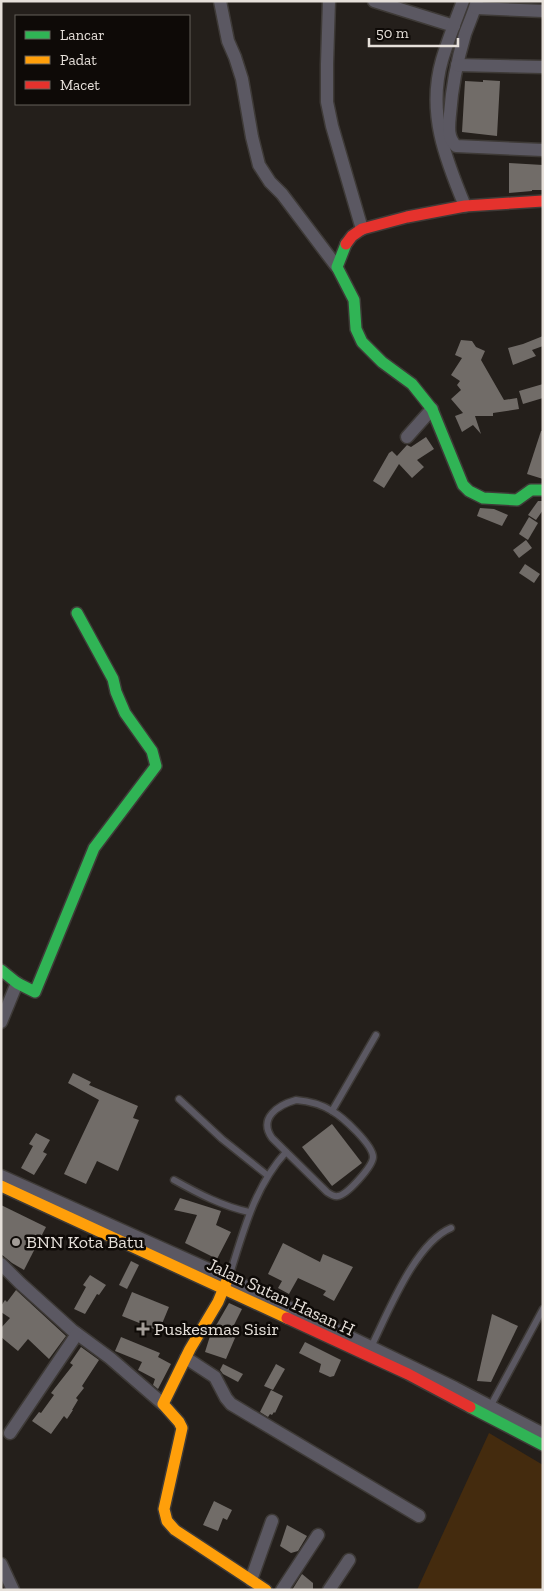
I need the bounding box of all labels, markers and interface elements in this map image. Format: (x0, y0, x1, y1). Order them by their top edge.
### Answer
legend (15, 15, 190, 105)
scale bar (369, 15, 458, 47)
text: 50 m (376, 24, 409, 42)
text: Lancar (60, 26, 105, 44)
text: Padat (60, 51, 97, 69)
text: Macet (60, 76, 100, 94)
place label: BNN Kota Batu (26, 1231, 144, 1253)
marker: BNN Kota Batu (10, 1236, 22, 1248)
street label: Jalan Sutan Hasan H (204, 1253, 358, 1341)
place label: Puskesmas Sisir (154, 1318, 279, 1340)
marker: Puskesmas Sisir (136, 1322, 150, 1336)

